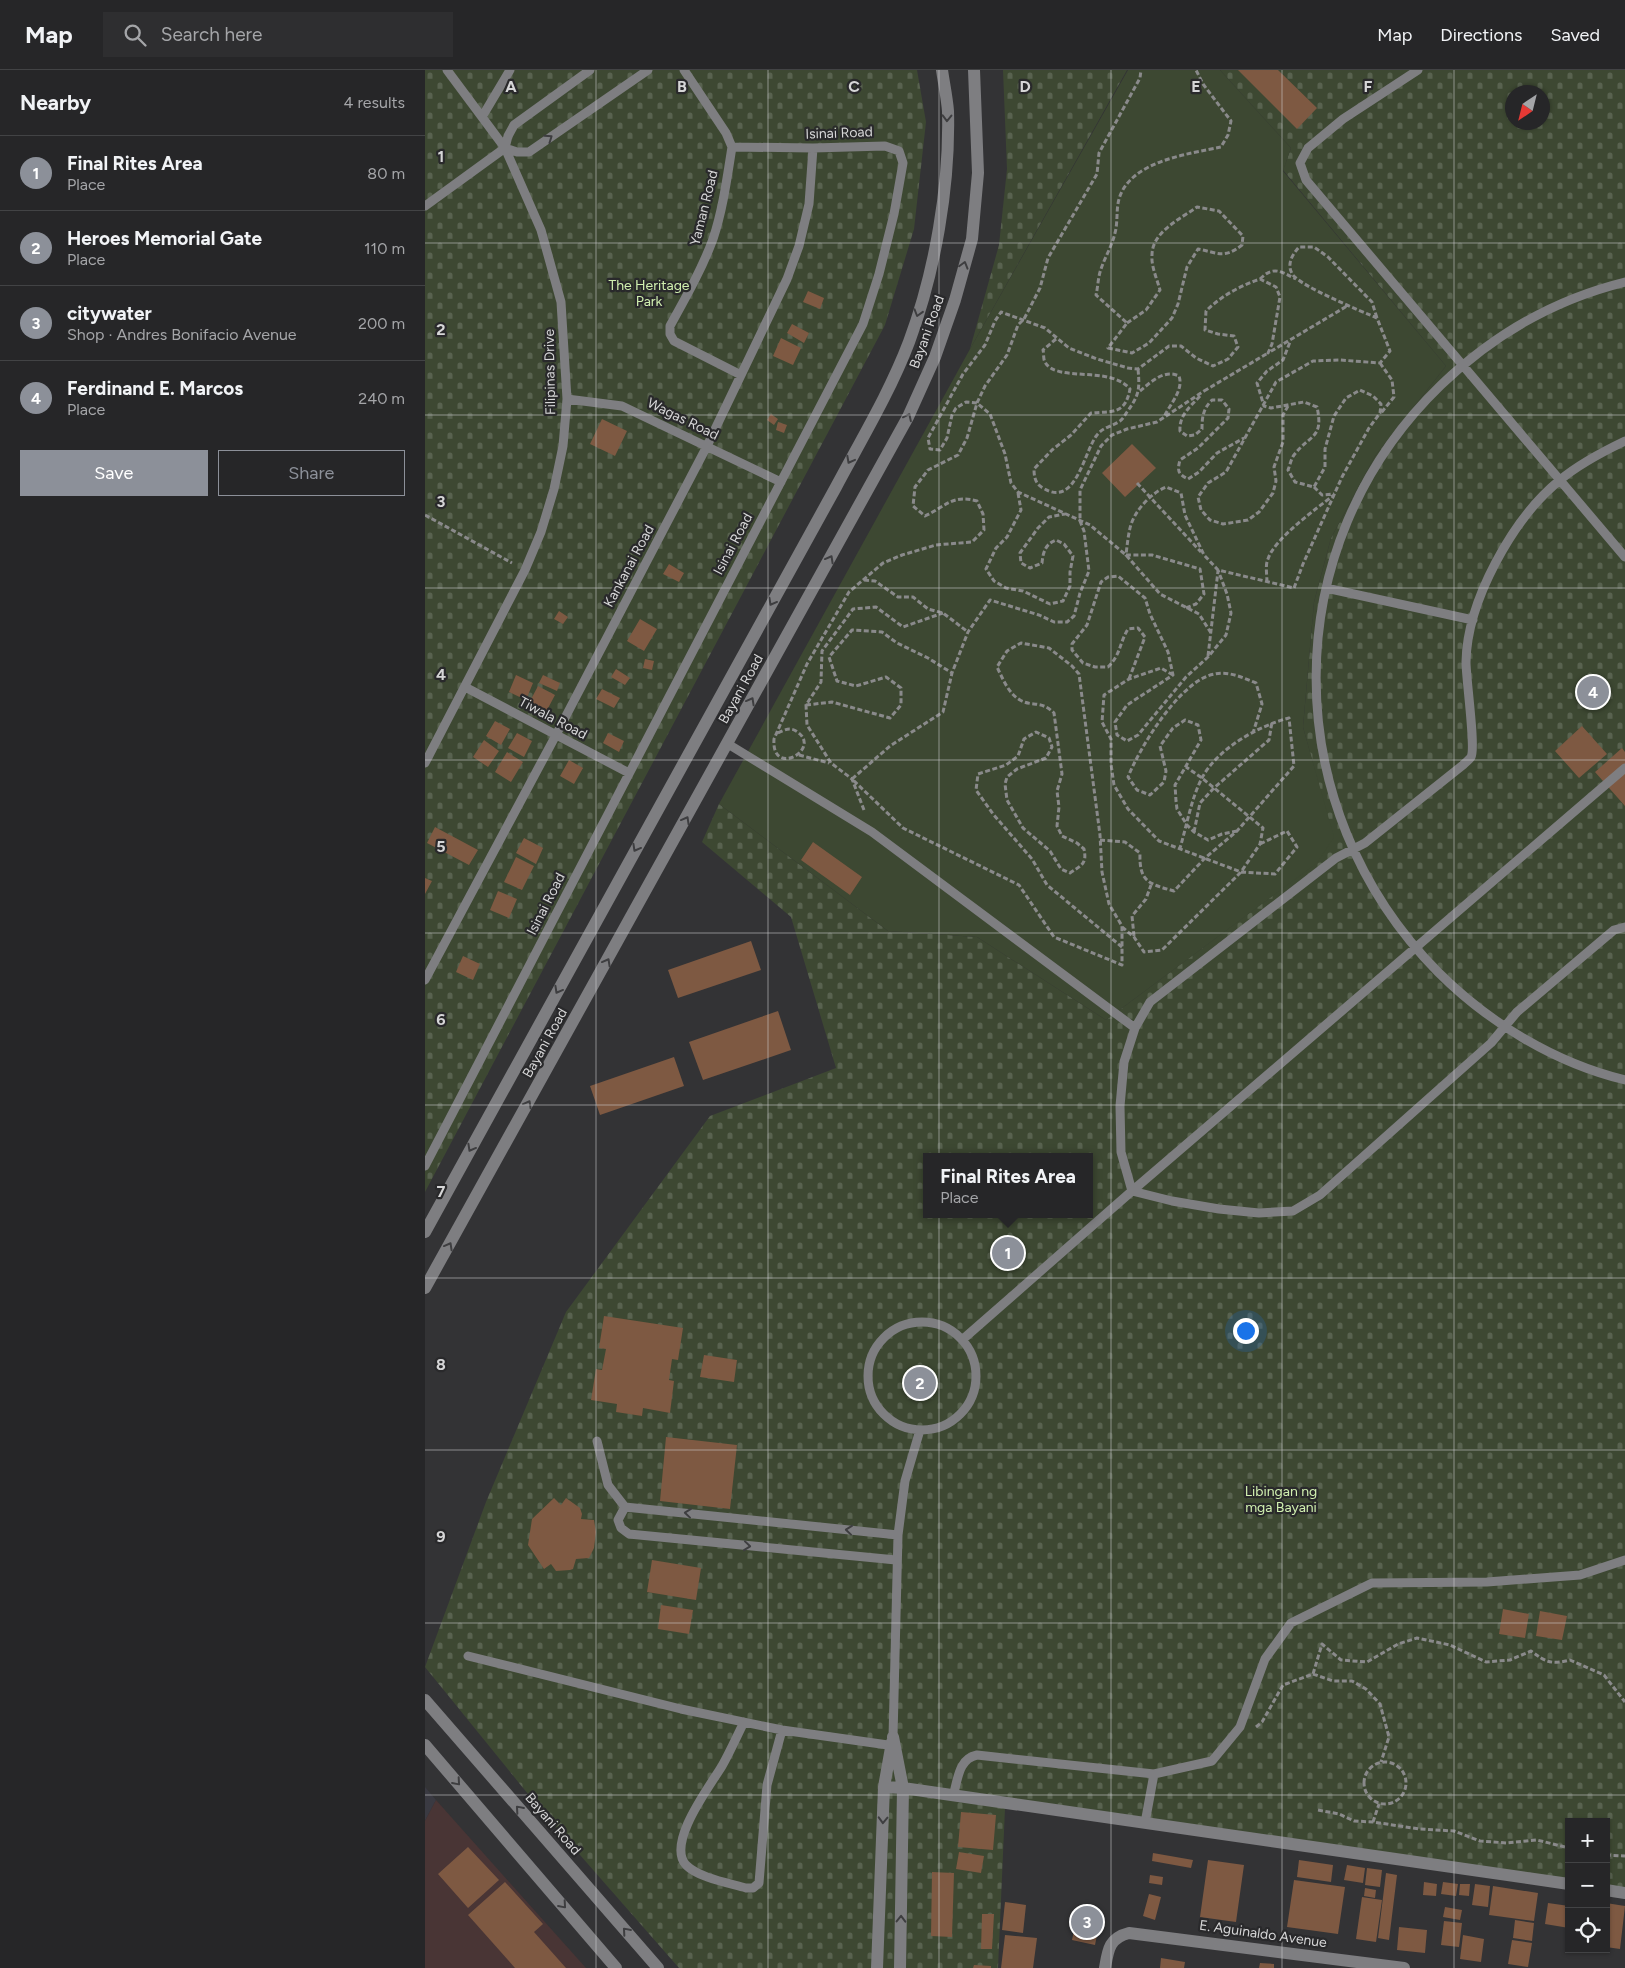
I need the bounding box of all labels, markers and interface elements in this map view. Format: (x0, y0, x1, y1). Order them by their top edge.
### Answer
search box (103, 12, 453, 57)
text: Map (25, 20, 73, 49)
icon: search (121, 21, 149, 49)
text: Search here (161, 23, 262, 46)
text: Map (1377, 24, 1412, 46)
text: Directions (1440, 24, 1522, 46)
text: Saved (1550, 24, 1600, 46)
text: A (505, 77, 517, 96)
text: B (677, 77, 687, 96)
text: C (848, 77, 860, 96)
text: D (1019, 77, 1031, 96)
text: E (1191, 77, 1201, 96)
text: F (1364, 77, 1373, 96)
north arrow (1505, 85, 1550, 130)
text: Nearby (20, 90, 91, 115)
text: 4 results (344, 93, 405, 112)
one-way arrow (942, 115, 953, 123)
street label: Isinai Road (805, 123, 873, 143)
one-way arrow (543, 135, 553, 144)
text: 1 (438, 147, 444, 166)
text: Final Rites Area (67, 152, 203, 175)
text: 1 (33, 164, 39, 183)
text: 80 m (367, 164, 405, 183)
street label: Yaman Road (686, 168, 722, 248)
text: Place (67, 175, 105, 194)
text: Heroes Memorial Gate (67, 227, 262, 250)
text: 2 (31, 239, 41, 258)
text: 110 m (364, 239, 405, 258)
text: Place (67, 250, 105, 269)
one-way arrow (959, 261, 969, 269)
park label: The Heritage Park (608, 277, 690, 310)
street label: Bayani Road (906, 293, 948, 371)
text: citywater (67, 302, 152, 325)
one-way arrow (913, 308, 923, 316)
text: 3 (32, 314, 40, 333)
text: 200 m (358, 314, 405, 333)
text: 2 (436, 320, 446, 339)
text: Shop · Andres Bonifacio Avenue (67, 325, 297, 344)
street label: Filipinas Drive (541, 329, 559, 415)
text: Ferdinand E. Marcos (67, 377, 243, 400)
text: 4 (31, 389, 41, 408)
text: 240 m (358, 389, 405, 408)
street label: Wagas Road (644, 394, 722, 444)
text: Place (67, 400, 105, 419)
one-way arrow (902, 413, 912, 422)
button: Save (20, 450, 208, 496)
button: Share (218, 450, 405, 496)
one-way arrow (846, 455, 856, 464)
text: 3 (437, 492, 446, 511)
street label: Isinai Road (710, 510, 756, 578)
street label: Kankanai Road (600, 522, 658, 610)
one-way arrow (824, 555, 834, 564)
one-way arrow (768, 597, 778, 606)
street label: Bayani Road (715, 651, 767, 727)
text: 4 (436, 665, 446, 684)
pin: 4 (1577, 673, 1609, 711)
street label: Tiwala Road (516, 693, 590, 743)
one-way arrow (745, 698, 755, 707)
one-way arrow (680, 816, 690, 825)
text: 5 (436, 837, 446, 856)
one-way arrow (633, 842, 643, 851)
street label: Isinai Road (523, 870, 569, 938)
one-way arrow (601, 958, 611, 967)
one-way arrow (554, 985, 564, 994)
street label: Bayani Road (519, 1005, 571, 1081)
text: 6 (436, 1010, 446, 1029)
one-way arrow (522, 1100, 532, 1109)
one-way arrow (467, 1143, 477, 1152)
popup (923, 1153, 1093, 1218)
text: Final Rites Area (940, 1165, 1076, 1188)
text: 7 (437, 1182, 446, 1201)
text: Place (940, 1188, 979, 1207)
pin: 1 (992, 1234, 1024, 1272)
one-way arrow (443, 1242, 453, 1251)
your location (1233, 1318, 1259, 1344)
text: 8 (436, 1355, 446, 1374)
pin: 2 (904, 1364, 936, 1402)
park label: Libingan ng mga Bayani (1245, 1483, 1317, 1516)
one-way arrow (683, 1508, 691, 1519)
one-way arrow (845, 1525, 853, 1536)
text: 9 (436, 1527, 446, 1546)
one-way arrow (743, 1540, 751, 1551)
one-way arrow (451, 1776, 459, 1785)
street label: Bayani Road (521, 1789, 585, 1859)
one-way arrow (516, 1805, 525, 1814)
one-way arrow (877, 1816, 888, 1824)
map controls (1565, 1818, 1610, 1953)
button: + (1565, 1818, 1610, 1863)
button: − (1565, 1863, 1610, 1908)
one-way arrow (557, 1900, 566, 1909)
pin: 3 (1071, 1903, 1103, 1941)
button: locate (1565, 1908, 1610, 1953)
one-way arrow (896, 1915, 906, 1923)
street label: E. Aguinaldo Avenue (1198, 1917, 1328, 1951)
one-way arrow (623, 1928, 632, 1937)

